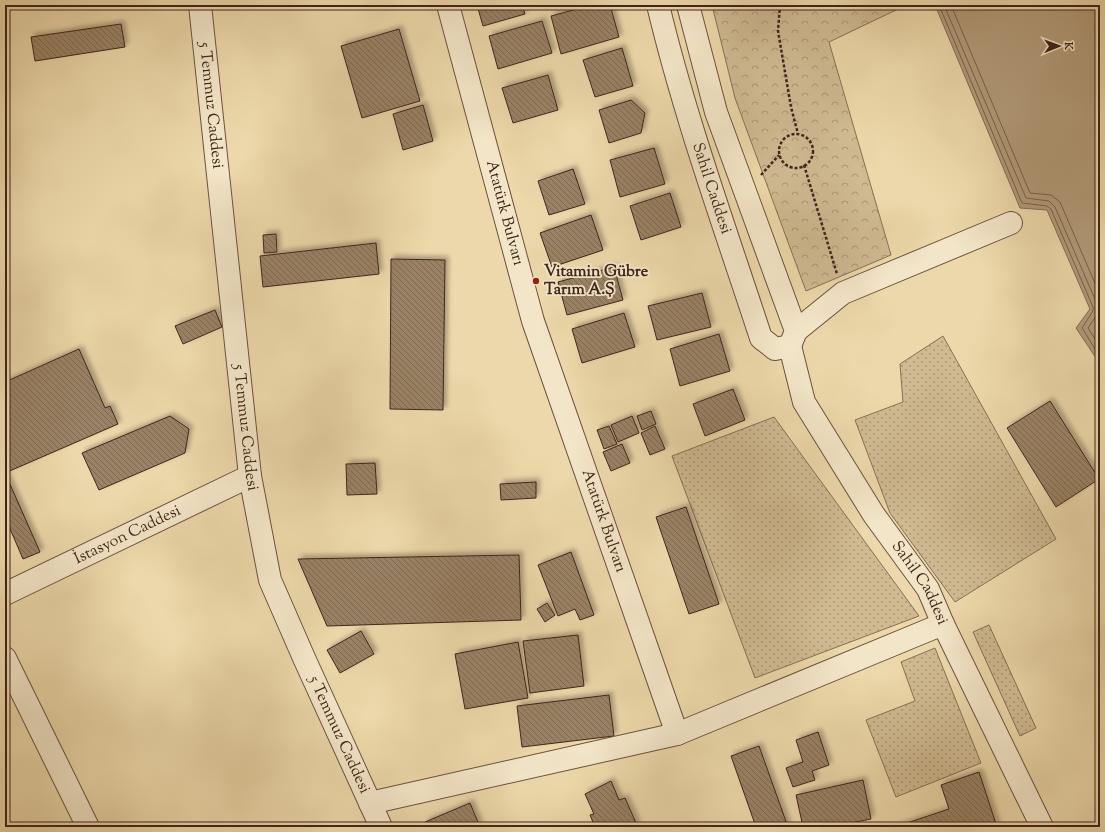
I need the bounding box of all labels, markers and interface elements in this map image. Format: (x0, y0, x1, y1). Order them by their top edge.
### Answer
north arrow (1039, 26, 1079, 66)
street label: 5 Temmuz Caddesi (192, 40, 229, 170)
text: K (1060, 41, 1076, 50)
street label: Sahil Caddesi (686, 140, 737, 238)
street label: Atatürk Bulvarı (479, 158, 529, 269)
place label: Vitamin Gübre Tarım A.Ş (544, 261, 649, 302)
marker: Vitamin Gübre Tarım A.Ş (531, 276, 541, 286)
street label: 5 Temmuz Caddesi (227, 362, 264, 493)
street label: Atatürk Bulvarı (575, 466, 632, 576)
street label: İstasyon Caddesi (70, 499, 185, 571)
street label: Sahil Caddesi (885, 536, 954, 629)
street label: 5 Temmuz Caddesi (302, 671, 376, 798)

